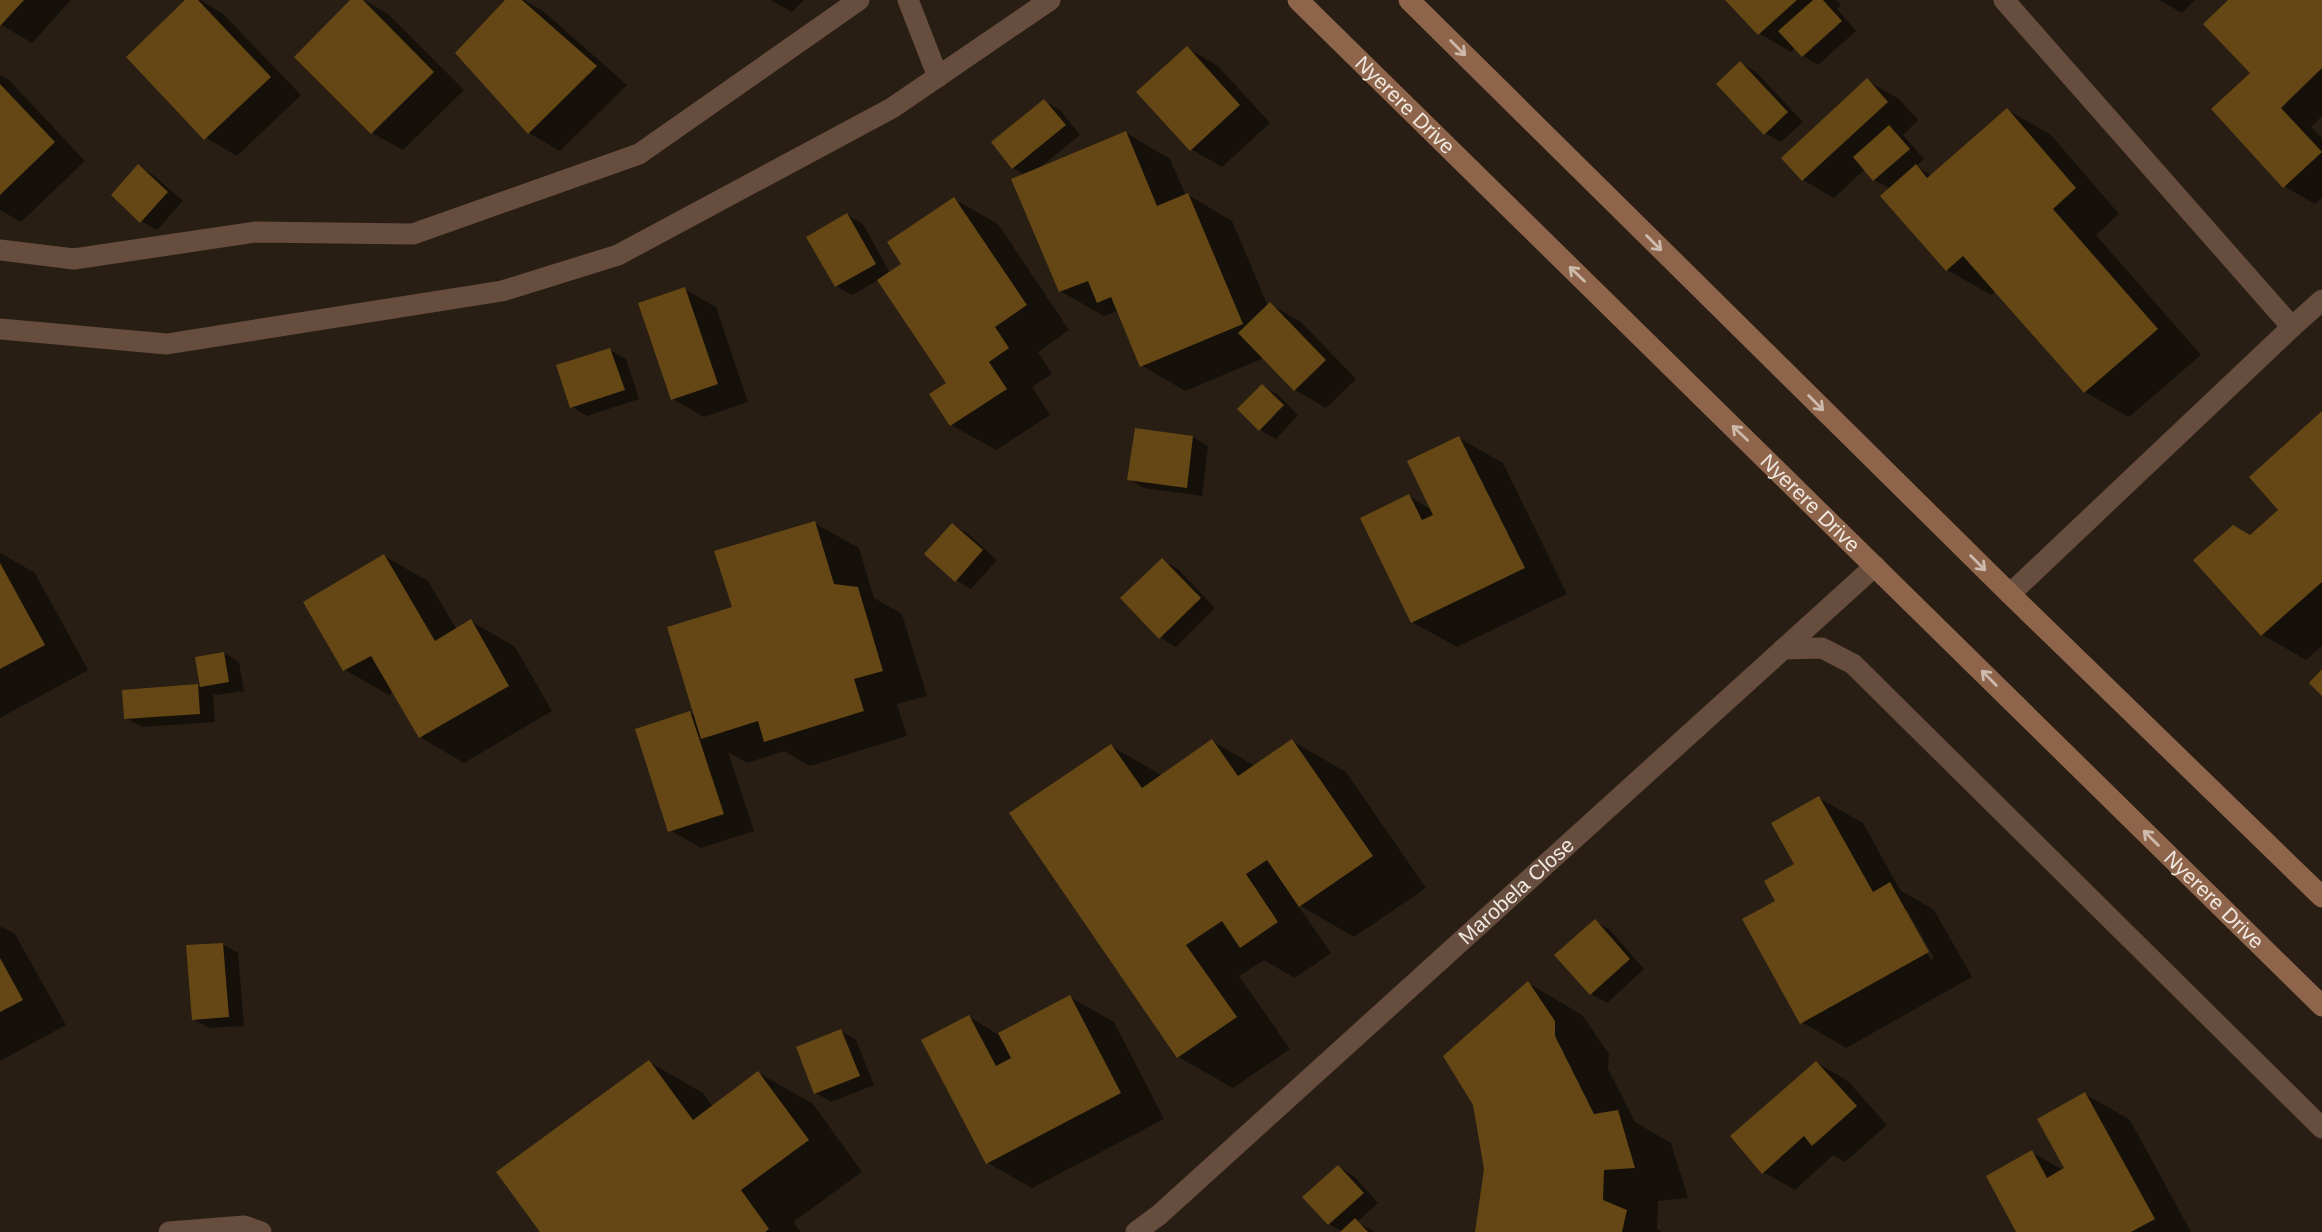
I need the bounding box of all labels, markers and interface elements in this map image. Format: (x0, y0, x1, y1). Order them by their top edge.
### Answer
one-way arrow (1449, 39, 1466, 56)
street label: Nyerere Drive (1351, 51, 1460, 158)
one-way arrow (1646, 234, 1663, 251)
one-way arrow (1569, 265, 1586, 282)
one-way arrow (1807, 394, 1824, 411)
one-way arrow (1731, 425, 1748, 442)
street label: Nyerere Drive (1756, 449, 1865, 556)
one-way arrow (1969, 554, 1986, 571)
one-way arrow (1981, 670, 1998, 687)
one-way arrow (2143, 830, 2160, 847)
street label: Marobela Close (1454, 833, 1578, 949)
street label: Nyerere Drive (2160, 846, 2269, 953)

